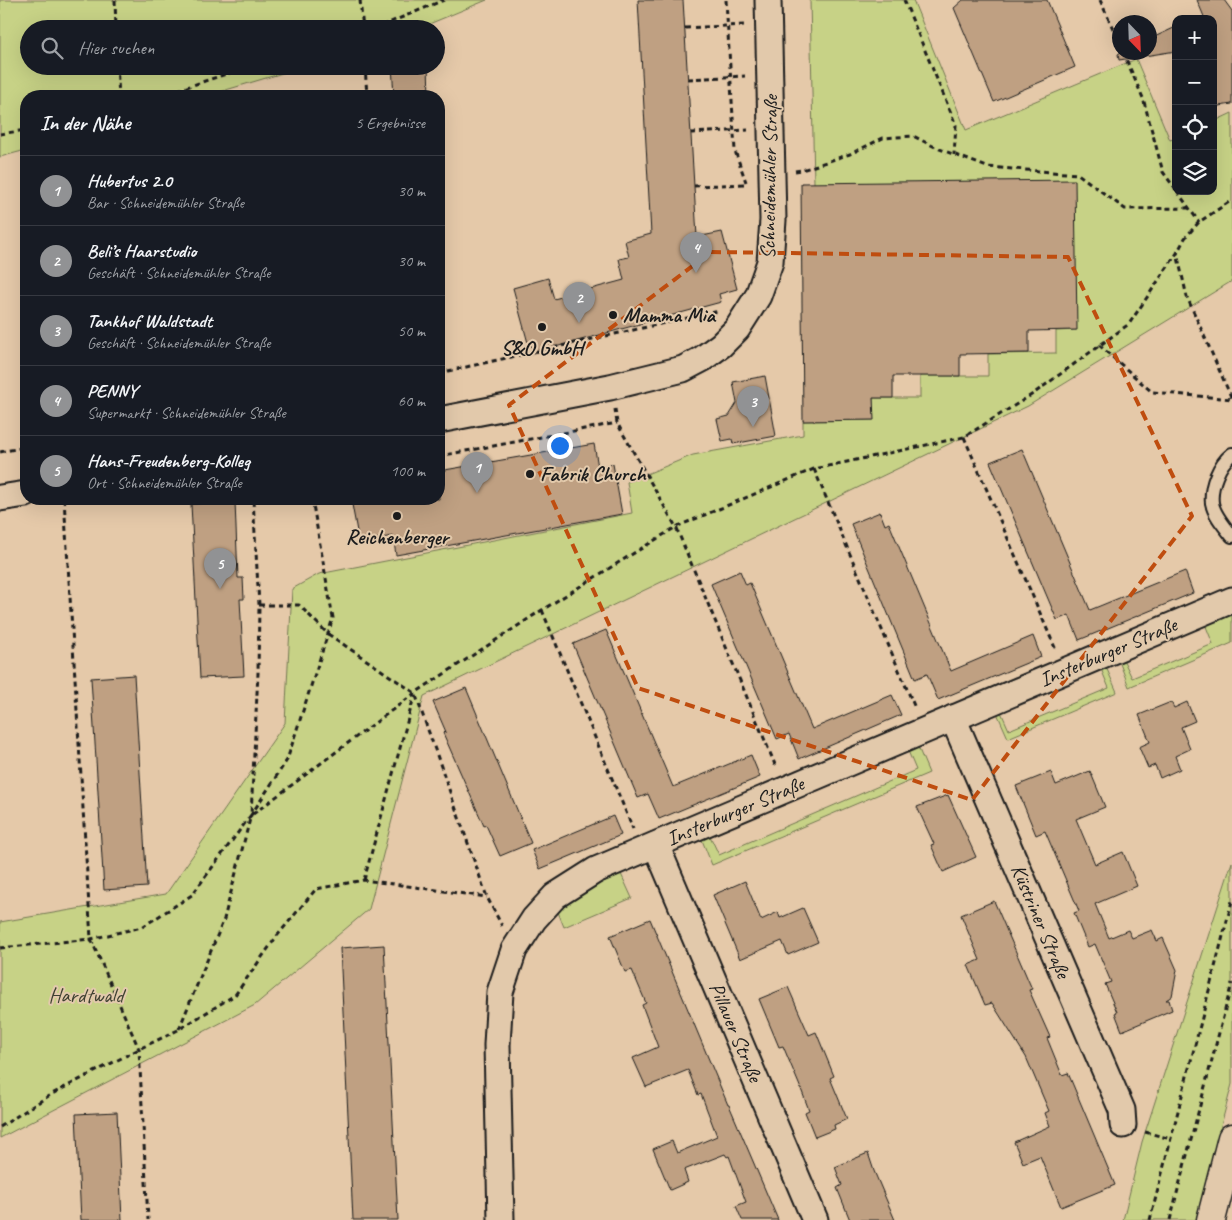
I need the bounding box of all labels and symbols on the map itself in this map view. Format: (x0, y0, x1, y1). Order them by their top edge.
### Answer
north arrow (1112, 15, 1157, 60)
street label: Schneidemühler Straße (755, 93, 783, 259)
pin: 4 (680, 232, 712, 273)
pin: 2 (563, 282, 595, 323)
place label: Mamma Mia (623, 302, 717, 328)
marker: Mamma Mia (607, 309, 619, 321)
marker: S&O GmbH (536, 321, 548, 333)
place label: S&O GmbH (501, 335, 587, 361)
pin: 3 (737, 386, 769, 427)
your location (547, 433, 573, 459)
pin: 1 (461, 452, 493, 493)
place label: Fabrik Church (540, 461, 647, 487)
marker: Fabrik Church (524, 468, 536, 480)
marker: Reichenberger (391, 510, 403, 522)
place label: Reichenberger (346, 524, 451, 550)
pin: 5 (204, 548, 236, 589)
street label: Insterburger Straße (1035, 611, 1183, 693)
street label: Insterburger Straße (662, 770, 810, 852)
street label: Küstriner Straße (1005, 860, 1078, 984)
street label: Pillauer Straße (703, 978, 769, 1088)
park label: Hardtwald (49, 982, 126, 1008)

